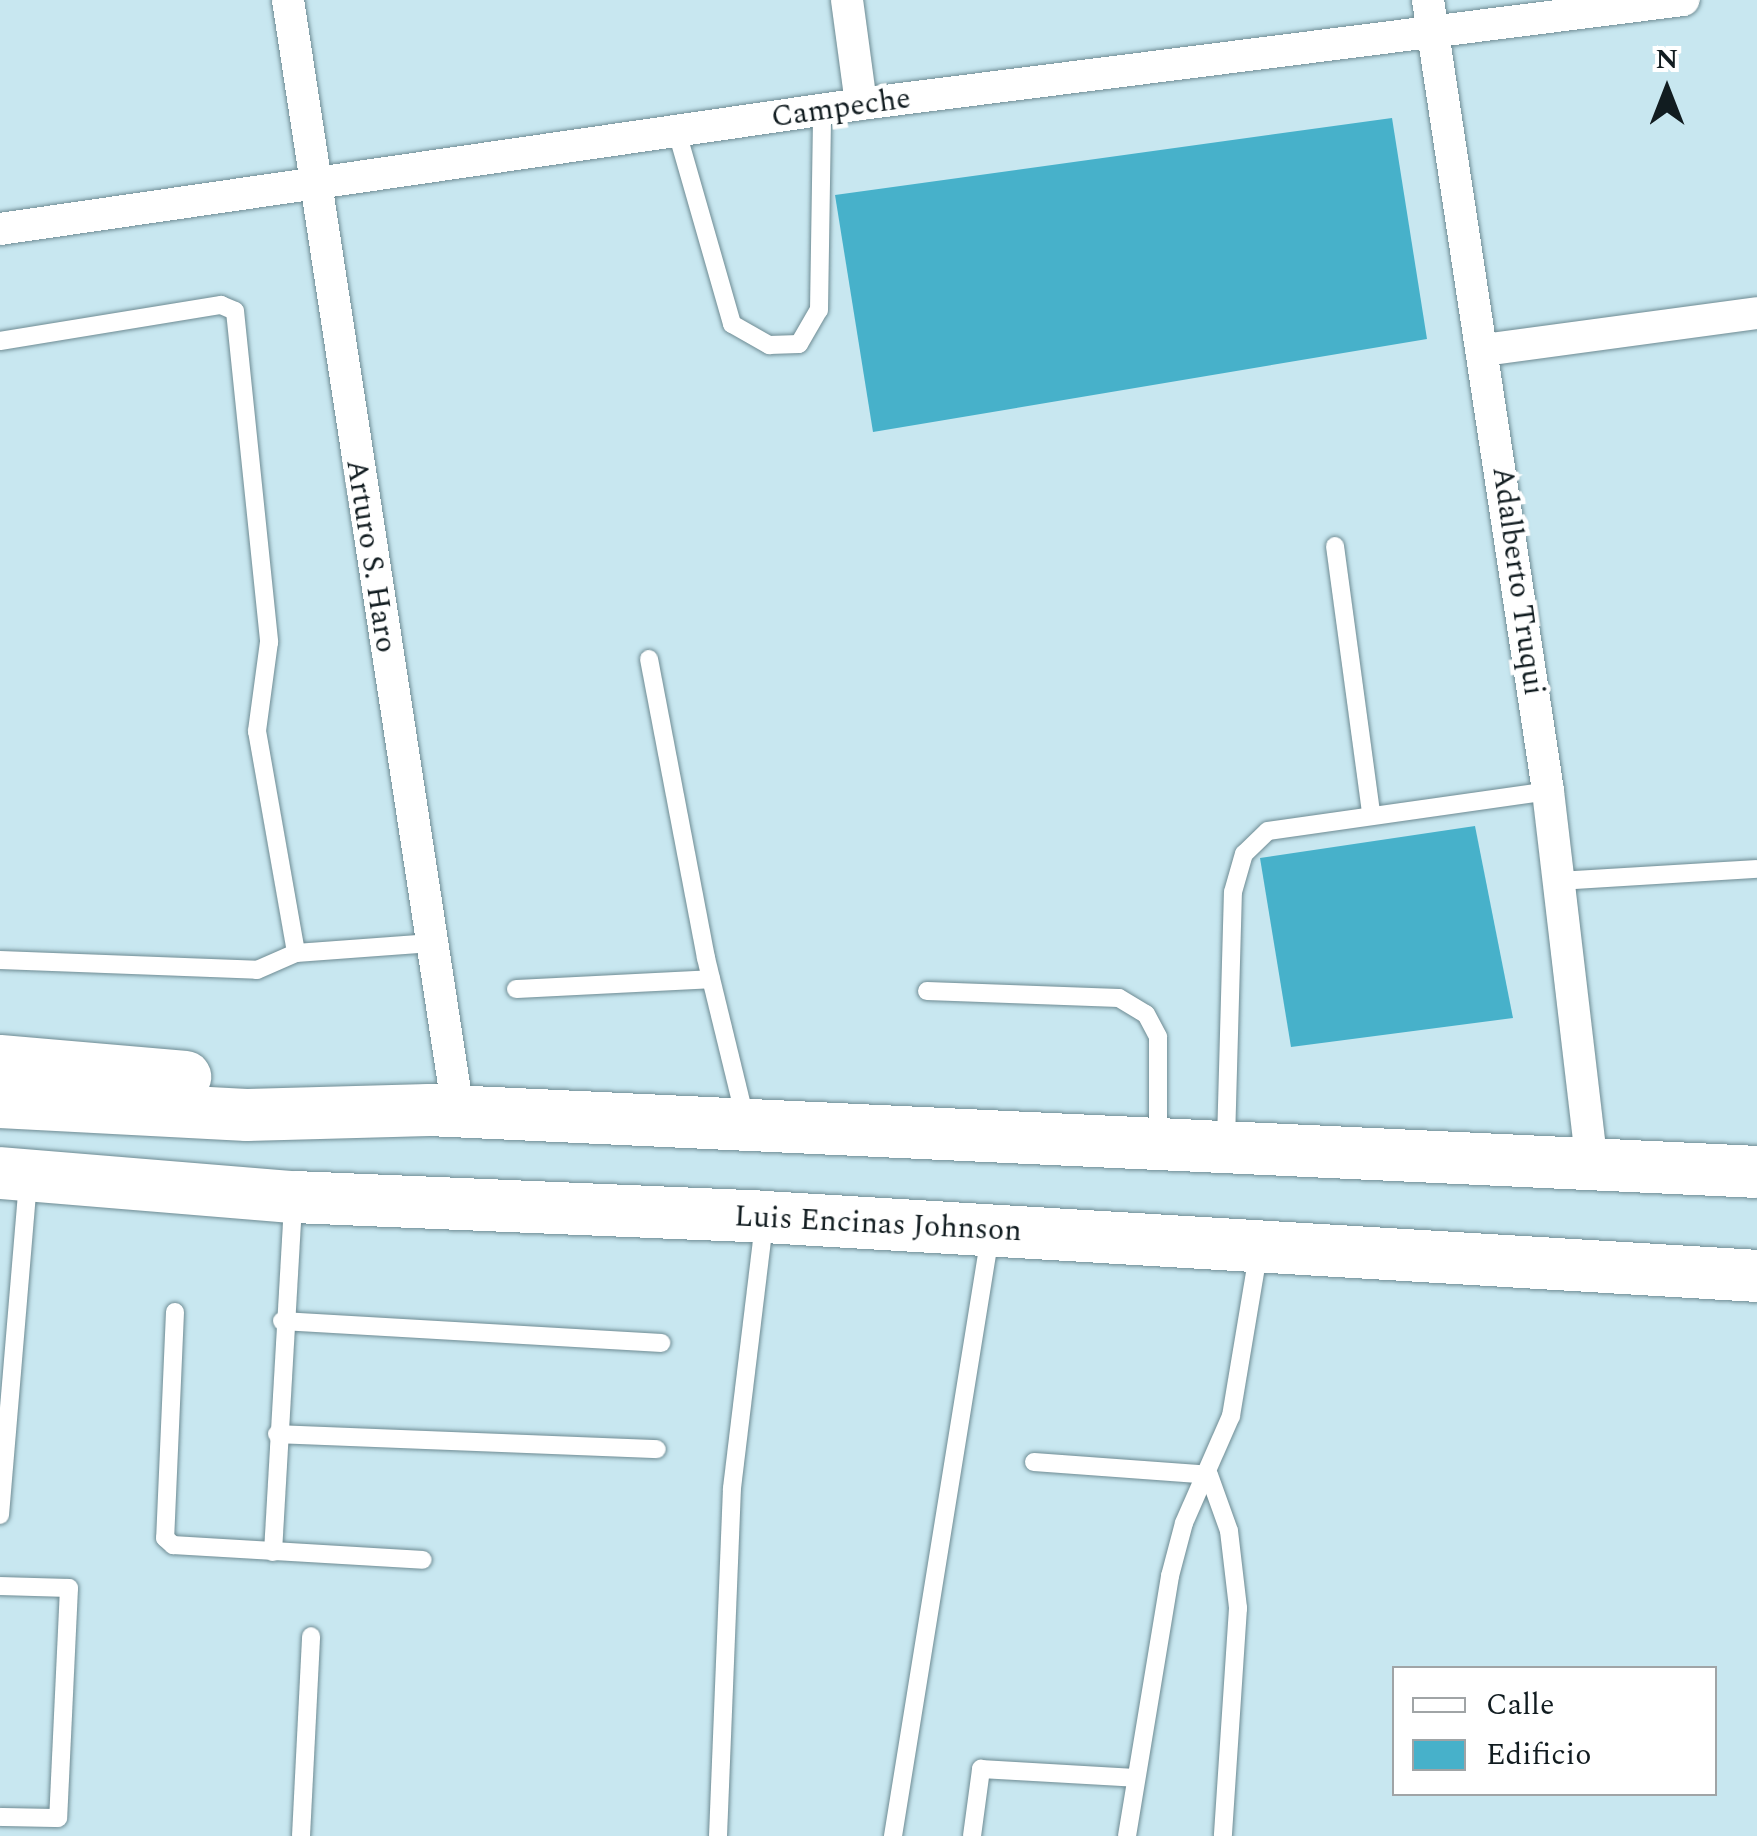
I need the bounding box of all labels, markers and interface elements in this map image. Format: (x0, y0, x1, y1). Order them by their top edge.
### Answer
text: N (1656, 38, 1678, 81)
north arrow (1617, 40, 1717, 140)
street label: Campeche (769, 80, 913, 136)
street label: Arturo S. Haro (338, 457, 404, 655)
street label: Adalberto Truqui (1484, 464, 1552, 698)
street label: Luis Encinas Johnson (733, 1198, 1023, 1250)
legend (1392, 1666, 1717, 1796)
text: Calle (1486, 1682, 1554, 1728)
text: Edificio (1486, 1732, 1591, 1778)

